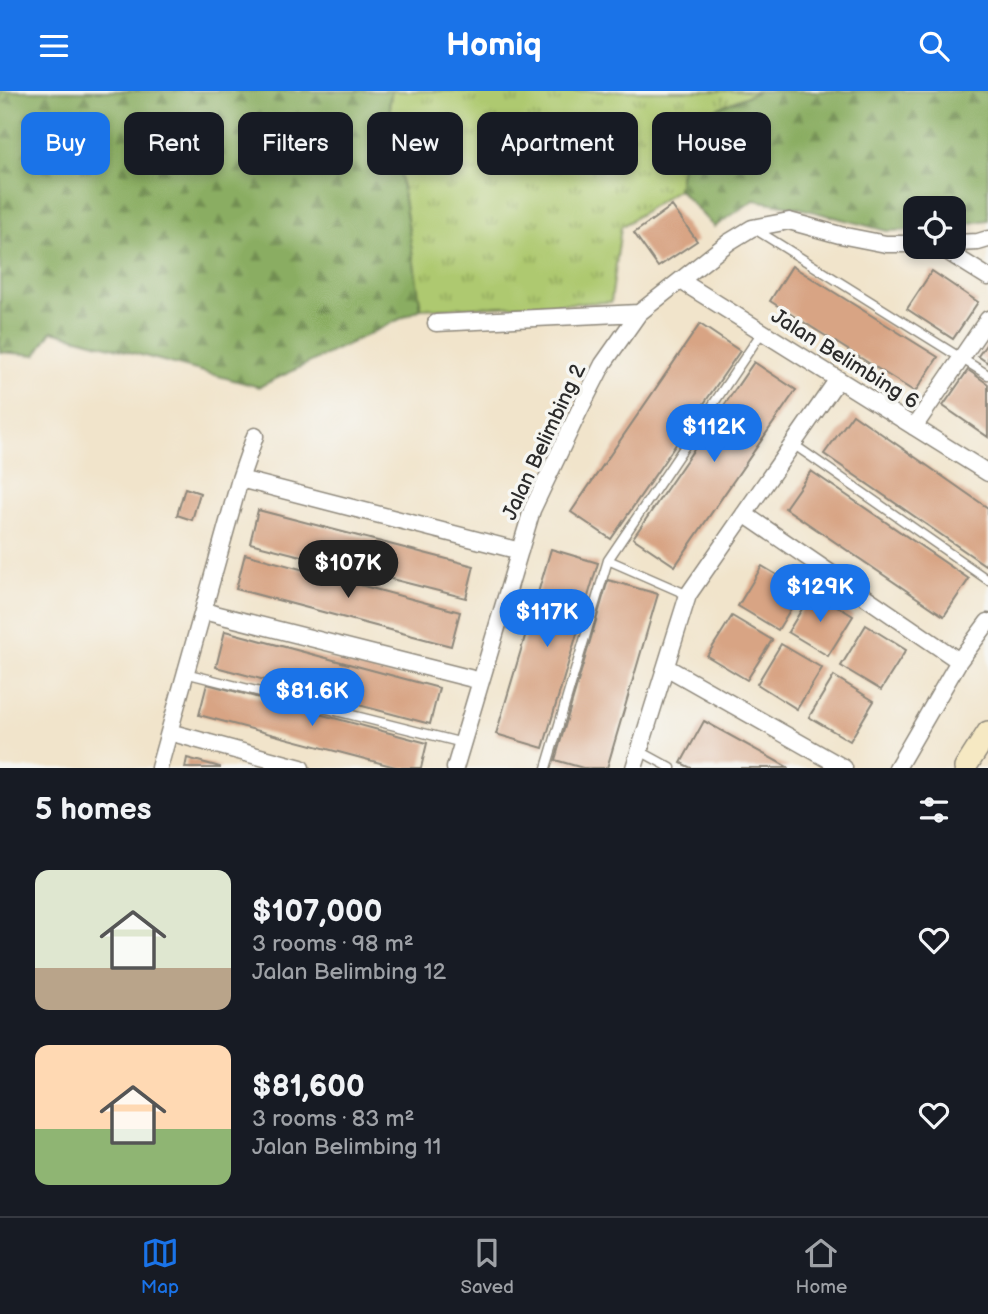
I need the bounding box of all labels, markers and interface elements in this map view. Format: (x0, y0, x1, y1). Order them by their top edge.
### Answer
text: Homiq (446, 26, 542, 65)
icon: menu (35, 27, 73, 65)
icon: search (915, 27, 953, 65)
chip: Buy (21, 112, 110, 175)
chip: Rent (124, 112, 224, 175)
chip: Filters (238, 112, 353, 175)
chip: New (367, 112, 463, 175)
chip: Apartment (477, 112, 638, 175)
chip: House (652, 112, 771, 175)
map controls (903, 196, 966, 259)
button: locate (903, 196, 966, 259)
street label: Jalan Belimbing 6 (766, 303, 924, 415)
street label: Jalan Belimbing 2 (497, 360, 591, 524)
pin: $112K (665, 405, 763, 464)
text: $112K (682, 413, 746, 441)
pin: $107K (299, 540, 397, 600)
text: $107K (314, 549, 382, 577)
pin: $129K (771, 565, 869, 624)
text: $129K (786, 573, 854, 601)
pin: $117K (498, 589, 596, 649)
text: $117K (516, 598, 578, 626)
pin: $81.6K (255, 669, 369, 728)
text: $81.6K (275, 677, 349, 705)
icon: filters (915, 791, 953, 829)
text: 5 homes (35, 792, 152, 828)
text: $107,000 (252, 894, 382, 930)
icon: home (91, 898, 175, 982)
icon: heart (915, 921, 953, 959)
text: 3 rooms · 98 m² (252, 930, 414, 958)
text: Jalan Belimbing 12 (252, 958, 446, 986)
text: $81,600 (252, 1069, 365, 1105)
icon: home (91, 1073, 175, 1157)
icon: heart (915, 1096, 953, 1134)
text: 3 rooms · 83 m² (252, 1105, 414, 1133)
text: Jalan Belimbing 11 (252, 1133, 441, 1161)
tab: Map (141, 1234, 179, 1299)
tab: Saved (461, 1234, 514, 1299)
tab: Home (796, 1234, 847, 1299)

